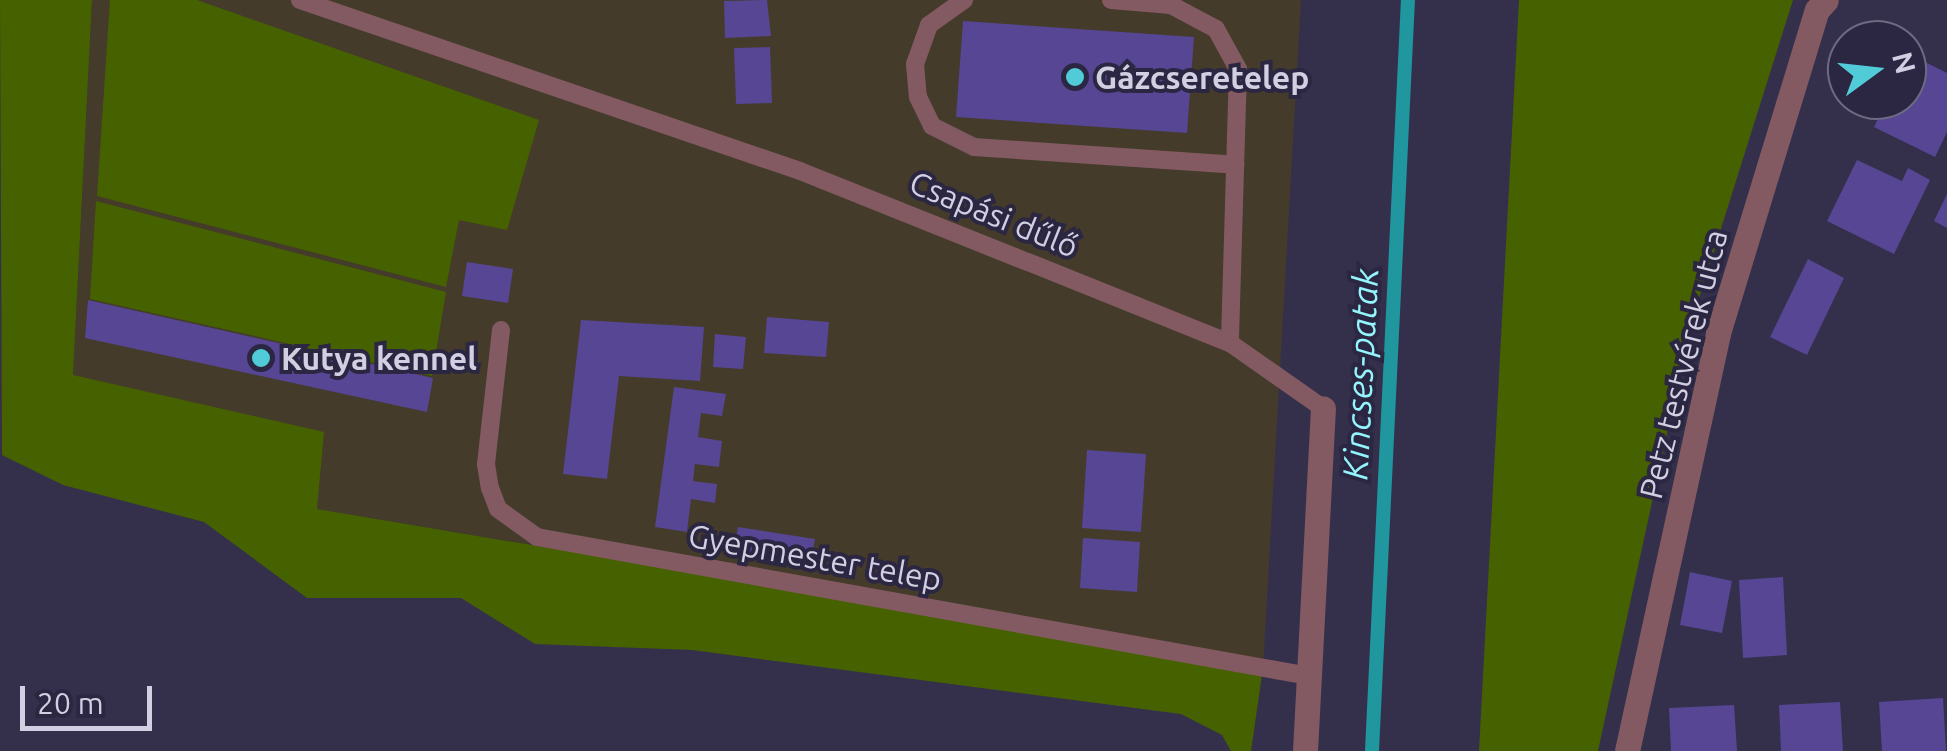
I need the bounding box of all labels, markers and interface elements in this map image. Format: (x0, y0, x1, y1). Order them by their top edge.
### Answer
north arrow (1827, 20, 1927, 120)
text: N (1887, 49, 1922, 77)
place label: Gázcseretelep (1095, 58, 1309, 96)
marker: Gázcseretelep (1064, 66, 1086, 88)
street label: Csapási dűlő (904, 163, 1084, 265)
street label: Petz testvérek utca (1631, 225, 1735, 503)
water label: Kincses-patak (1333, 267, 1387, 481)
place label: Kutya kennel (281, 339, 477, 377)
marker: Kutya kennel (250, 347, 272, 369)
street label: Gyepmester telep (685, 516, 945, 598)
scale bar (25, 666, 158, 728)
text: 20 m (37, 686, 104, 720)

